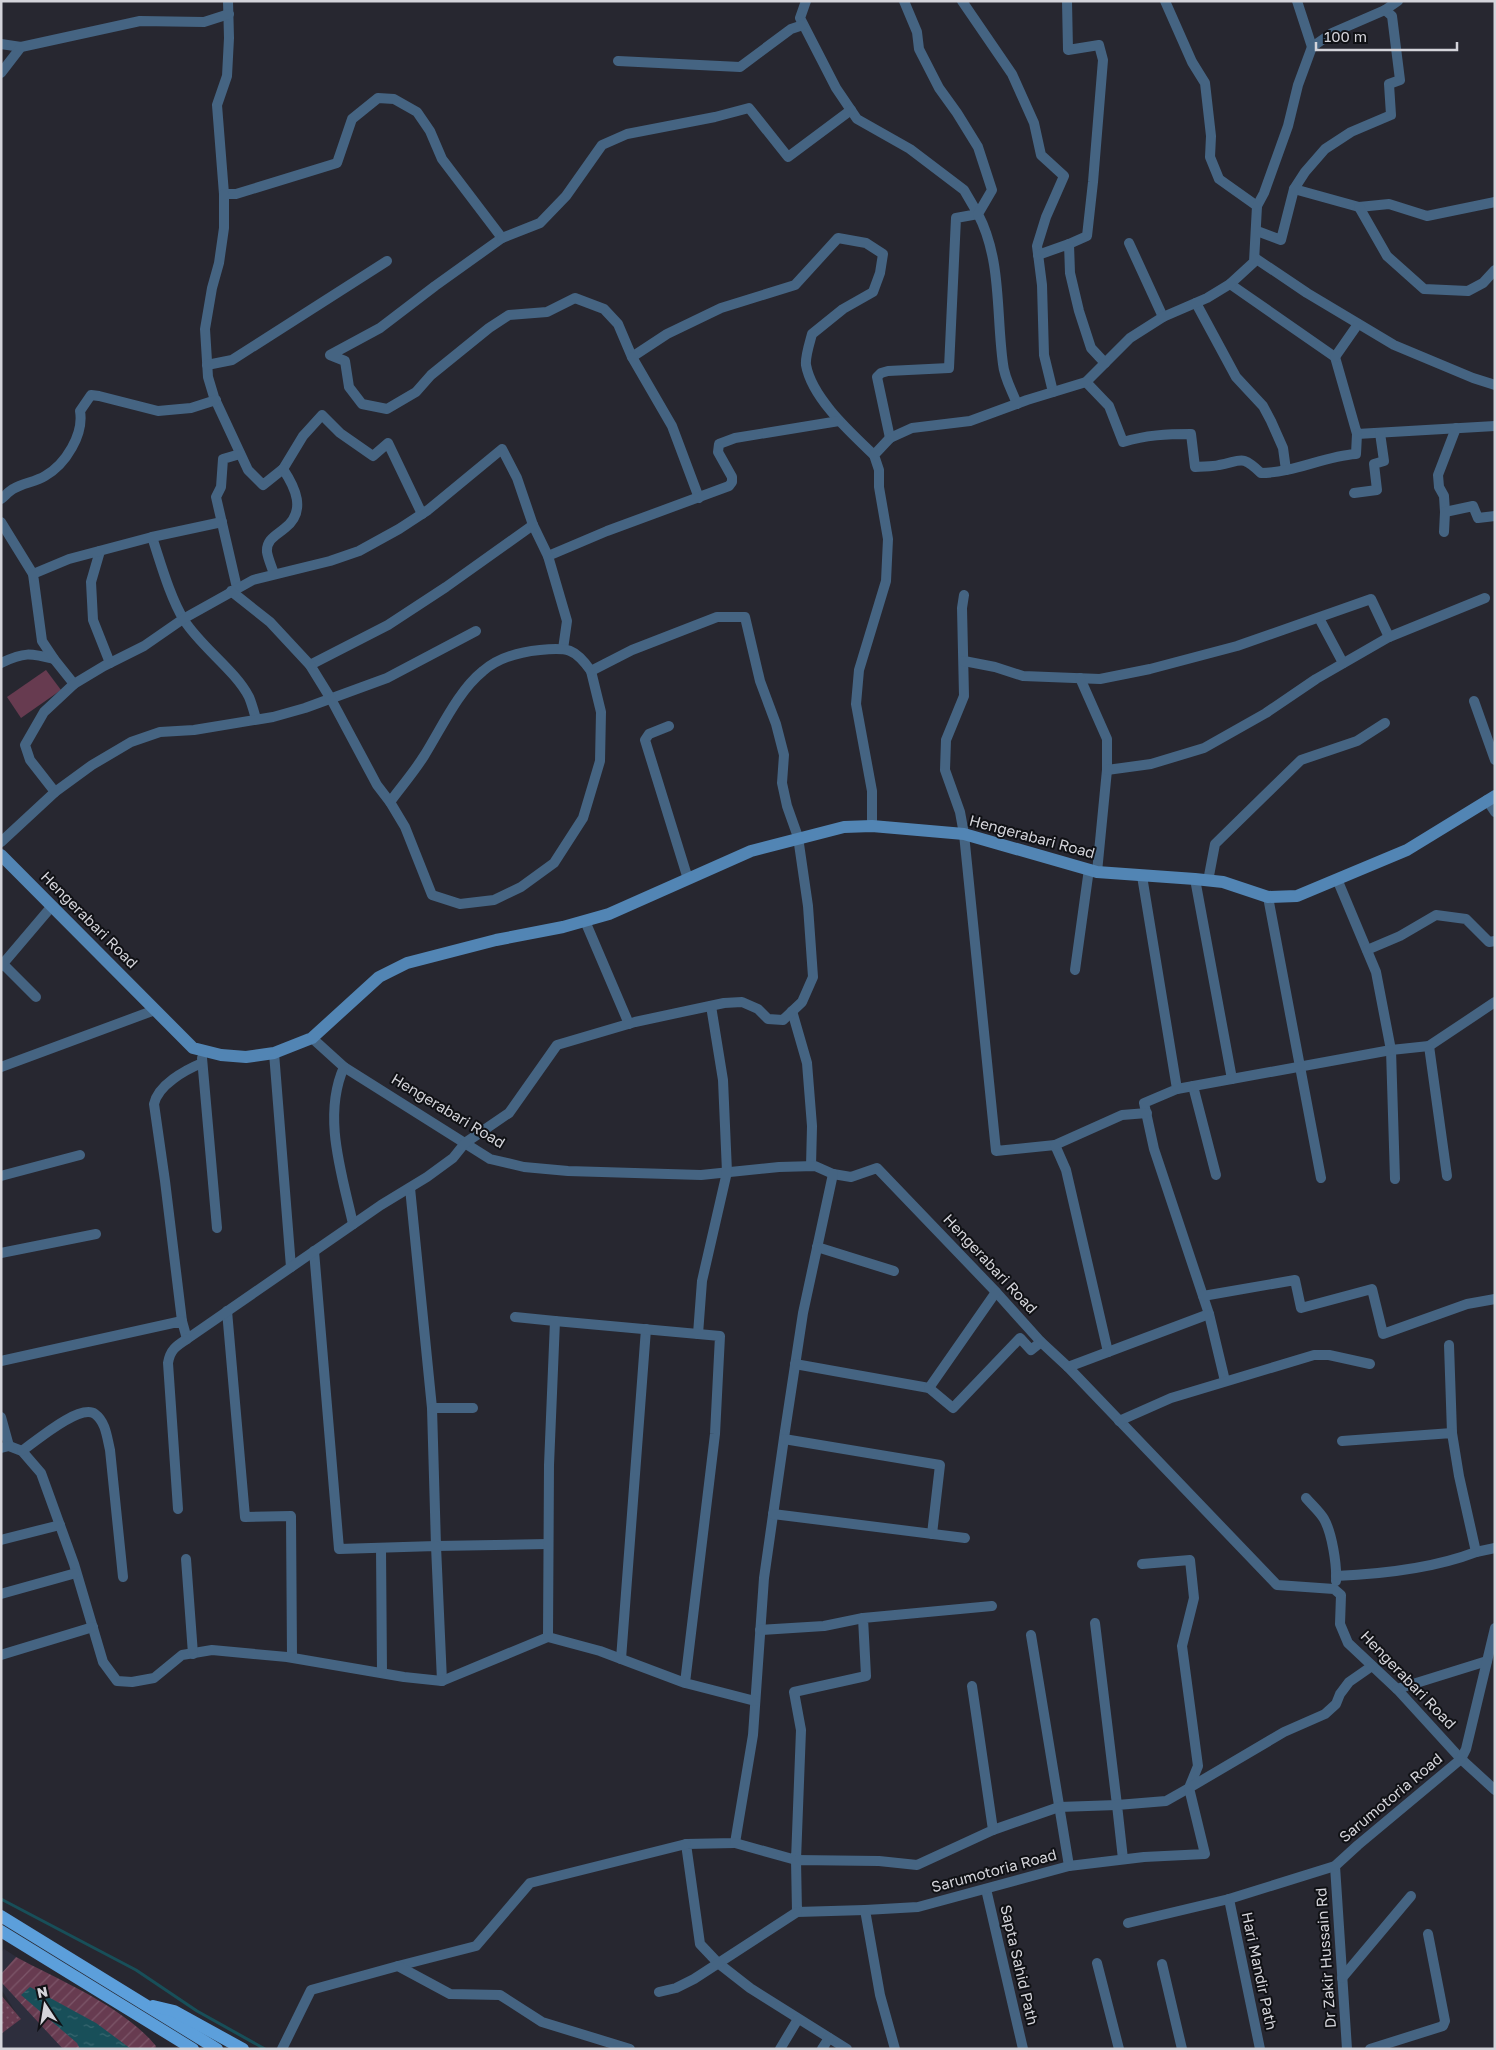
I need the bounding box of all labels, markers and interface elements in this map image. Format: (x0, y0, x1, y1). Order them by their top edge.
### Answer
scale bar (1316, 20, 1457, 52)
text: 100 m (1324, 27, 1367, 45)
street label: Hengerabari Road (967, 811, 1097, 861)
street label: Hengerabari Road (38, 867, 142, 971)
street label: Hengerabari Road (388, 1069, 509, 1151)
street label: Hengerabari Road (940, 1210, 1041, 1317)
street label: Hengerabari Road (1357, 1626, 1460, 1732)
street label: Sarumotoria Road (1335, 1749, 1446, 1846)
street label: Sarumotoria Road (929, 1845, 1058, 1895)
street label: Dr Zakir Hussain Rd (1311, 1887, 1339, 2029)
street label: Sapta Sahid Path (997, 1903, 1043, 2027)
street label: Hari Mandir Path (1239, 1910, 1281, 2031)
north arrow (20, 1980, 70, 2030)
text: N (35, 1982, 49, 2001)

